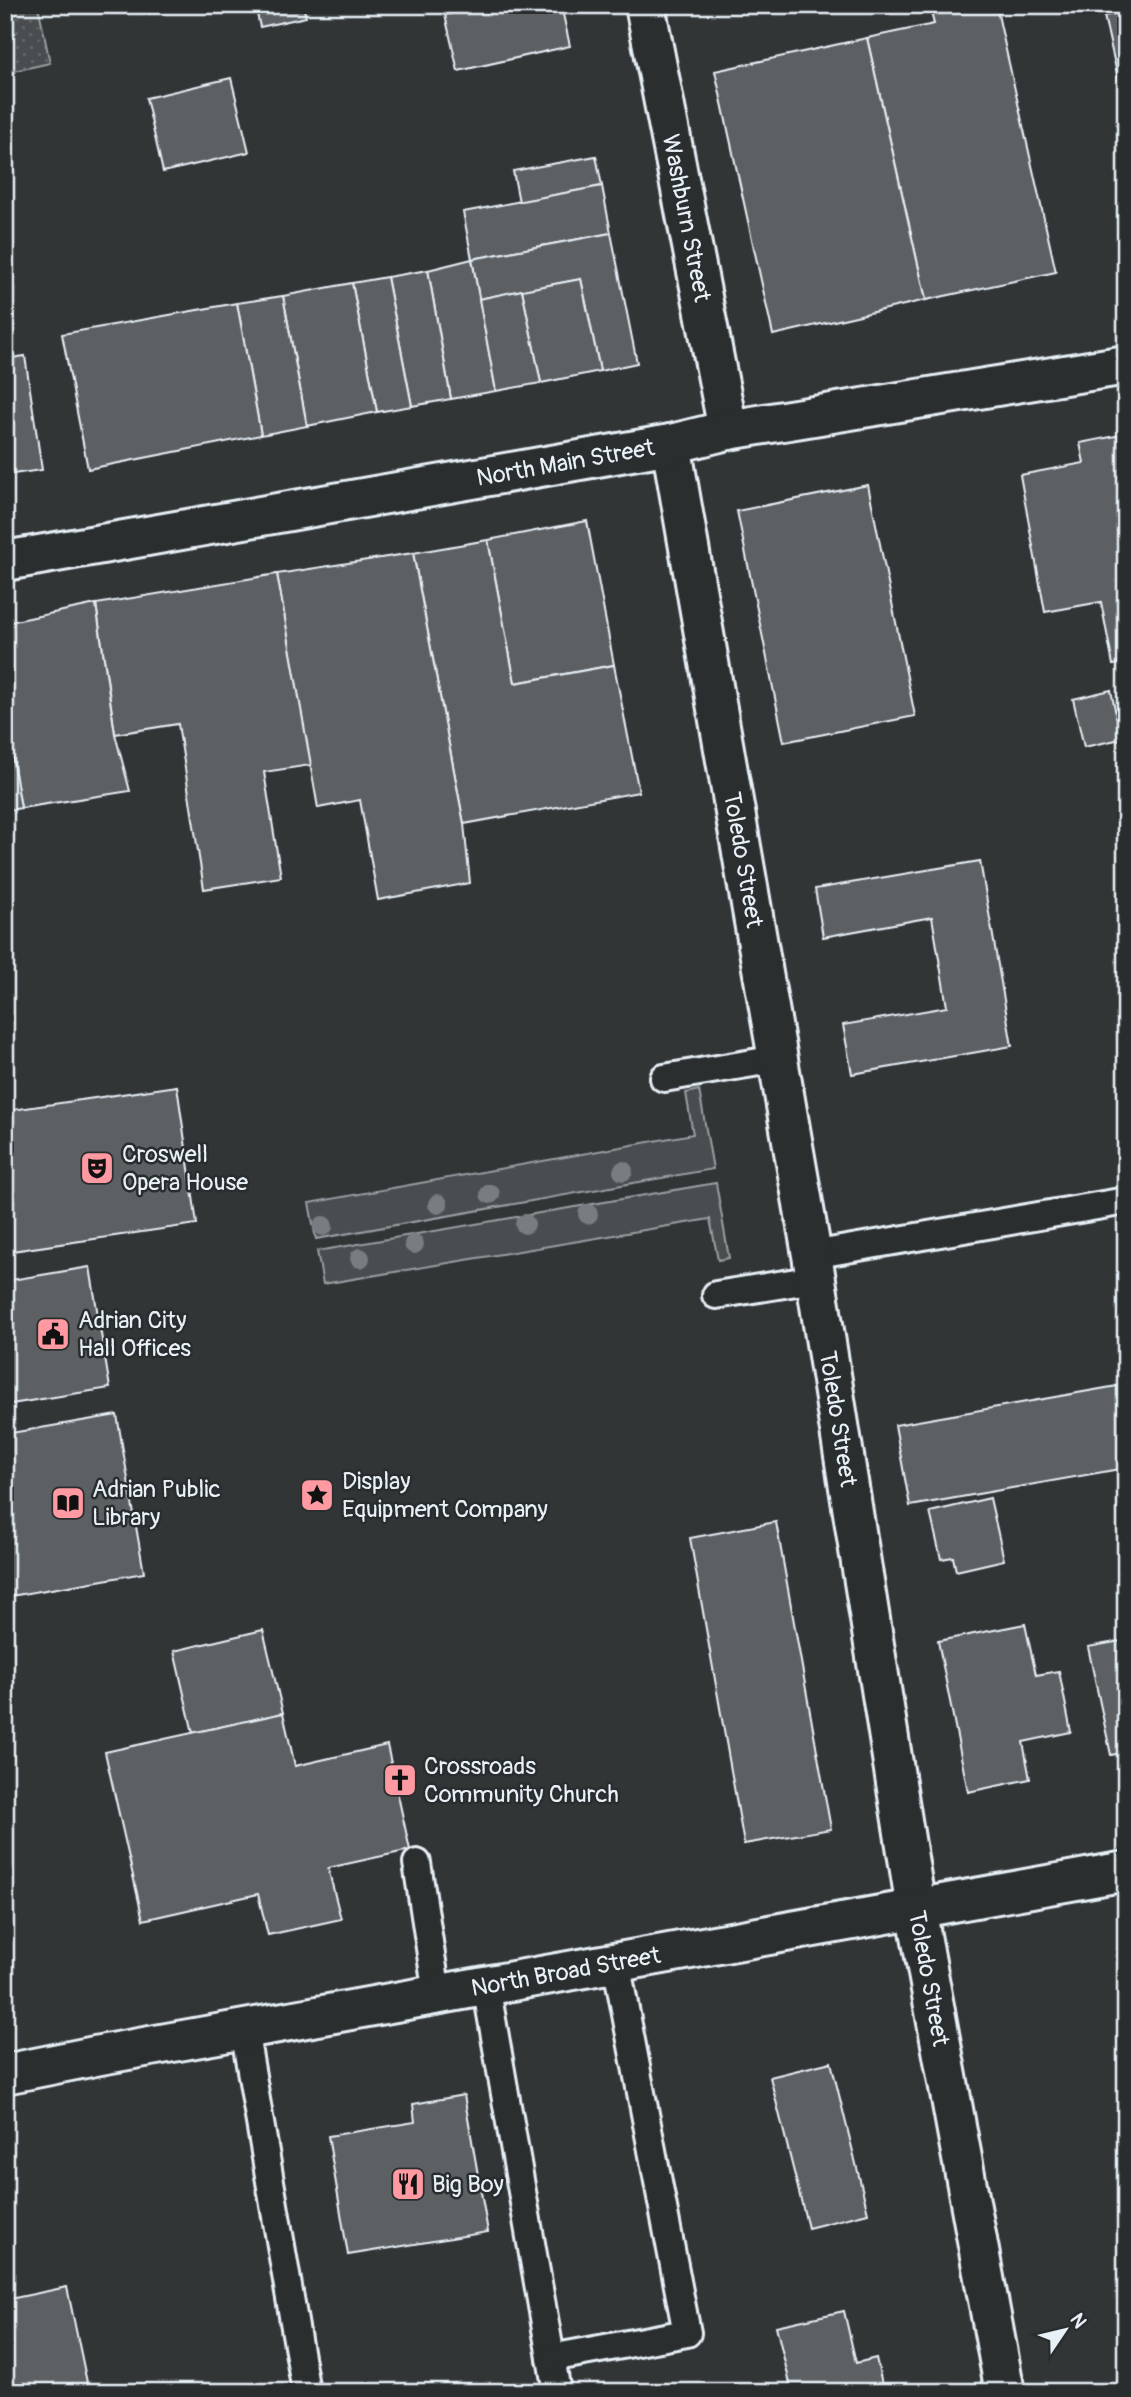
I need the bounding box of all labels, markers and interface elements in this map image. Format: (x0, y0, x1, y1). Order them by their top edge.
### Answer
street label: Washburn Street (656, 132, 717, 305)
street label: North Main Street (474, 433, 657, 492)
street label: Toledo Street (717, 790, 769, 930)
place label: Croswell Opera House (122, 1140, 248, 1197)
theatre icon: Croswell Opera House (78, 1149, 116, 1187)
place label: Adrian City Hall Offices (78, 1306, 191, 1363)
public building icon: Adrian City Hall Offices (34, 1315, 72, 1353)
street label: Toledo Street (813, 1349, 863, 1489)
place label: Display Equipment Company (342, 1467, 548, 1524)
place label: Adrian Public Library (92, 1475, 221, 1532)
place icon: Display Equipment Company (298, 1476, 336, 1514)
library icon: Adrian Public Library (49, 1484, 87, 1522)
place label: Crossroads Community Church (424, 1752, 619, 1809)
church icon: Crossroads Community Church (381, 1761, 419, 1799)
street label: Toledo Street (902, 1908, 956, 2049)
street label: North Broad Street (469, 1940, 663, 2003)
restaurant icon: Big Boy (389, 2165, 427, 2203)
place label: Big Boy (432, 2170, 504, 2199)
north arrow (1030, 2296, 1100, 2366)
text: N (1065, 2309, 1092, 2333)

